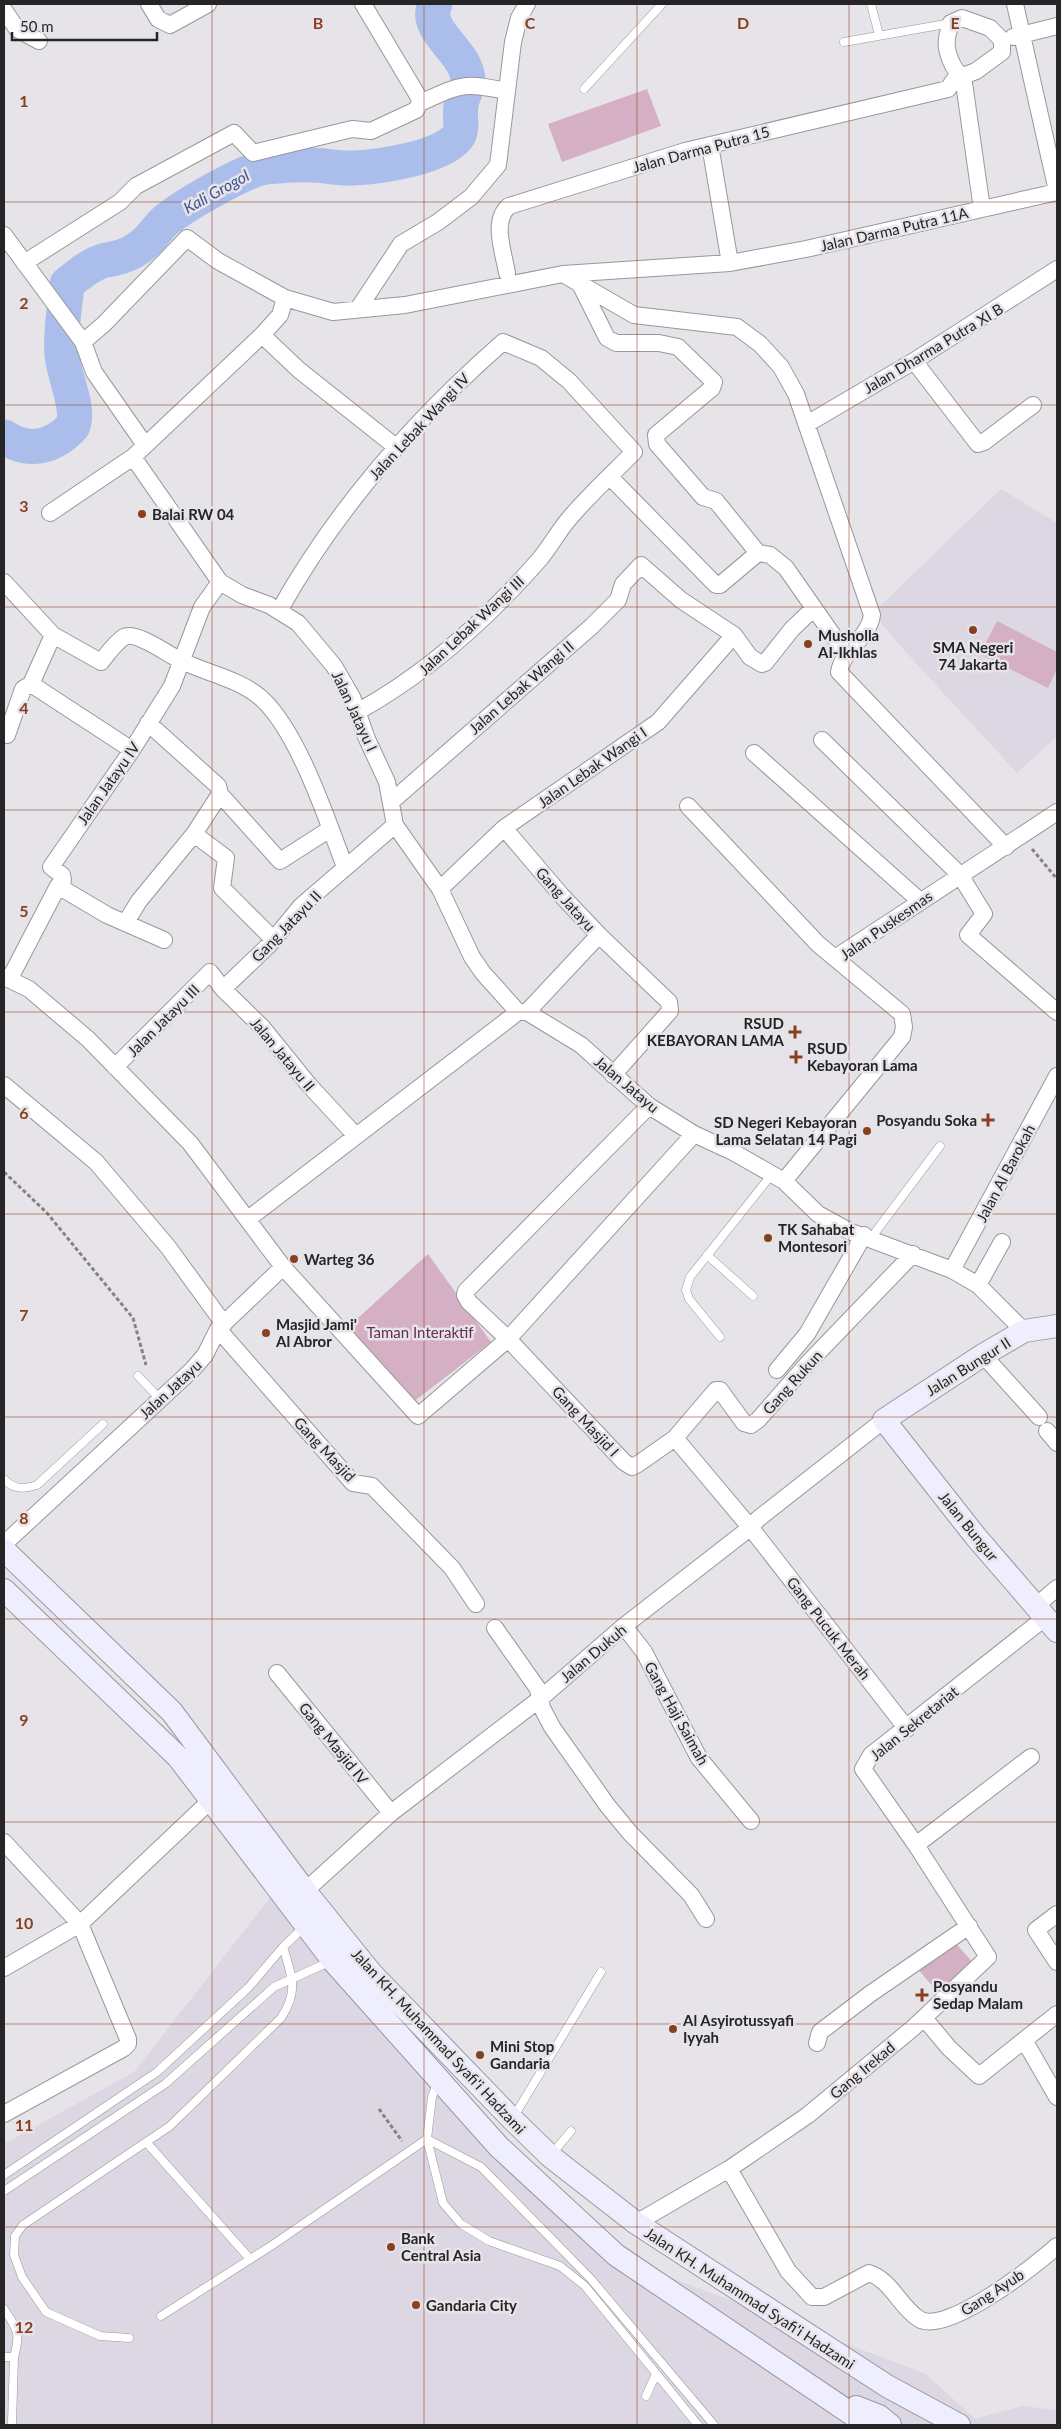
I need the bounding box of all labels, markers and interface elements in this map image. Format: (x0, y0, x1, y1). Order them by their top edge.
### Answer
scale bar (12, 10, 158, 42)
text: B (313, 13, 323, 32)
text: C (525, 13, 536, 32)
text: D (737, 13, 749, 32)
text: E (950, 13, 960, 32)
text: 50 m (20, 17, 54, 35)
text: 1 (19, 91, 29, 110)
street label: Jalan Darma Putra 15 (630, 122, 772, 176)
water label: Kali Grogol (180, 165, 253, 217)
street label: Jalan Darma Putra 11A (818, 203, 971, 255)
text: 2 (19, 293, 29, 312)
street label: Jalan Dharma Putra XI B (860, 299, 1006, 397)
street label: Jalan Lebak Wangi IV (365, 368, 474, 483)
text: 3 (19, 496, 29, 515)
place label: Balai RW 04 (152, 505, 235, 523)
marker: Balai RW 04 (136, 508, 148, 520)
street label: Jalan Lebak Wangi III (415, 572, 527, 678)
marker: SMA Negeri 74 Jakarta (967, 624, 979, 636)
place label: Musholla AI-Ikhlas (817, 626, 879, 661)
street label: Jalan Lebak Wangi II (465, 637, 577, 737)
marker: Musholla AI-Ikhlas (802, 638, 814, 650)
place label: SMA Negeri 74 Jakarta (933, 638, 1013, 673)
street label: Jalan Jatayu I (329, 668, 381, 754)
text: 4 (19, 698, 29, 717)
street label: Jalan Lebak Wangi I (534, 723, 650, 811)
street label: Jalan Jatayu IV (73, 738, 144, 828)
street label: Gang Jatayu (533, 863, 599, 935)
street label: Gang Jatayu II (247, 887, 325, 965)
street label: Jalan Puskesmas (836, 887, 936, 963)
text: 5 (19, 901, 29, 920)
street label: Jalan Jatayu III (123, 980, 203, 1060)
street label: Jalan Jatayu II (247, 1013, 319, 1095)
place label: RSUD KEBAYORAN LAMA (647, 1014, 785, 1049)
marker: RSUD KEBAYORAN LAMA (788, 1025, 802, 1039)
place label: RSUD Kebayoran Lama (807, 1039, 918, 1074)
marker: RSUD Kebayoran Lama (789, 1050, 803, 1064)
street label: Jalan Jatayu (591, 1052, 663, 1116)
text: 6 (19, 1103, 29, 1122)
place label: Posyandu Soka (876, 1111, 977, 1129)
place label: SD Negeri Kebayoran Lama Selatan 14 Pagi (714, 1113, 857, 1148)
marker: Posyandu Soka (981, 1113, 995, 1127)
street label: Jalan Al Barokah (972, 1121, 1038, 1225)
marker: SD Negeri Kebayoran Lama Selatan 14 Pagi (861, 1125, 873, 1137)
place label: TK Sahabat Montesori (778, 1220, 855, 1255)
marker: TK Sahabat Montesori (762, 1232, 774, 1244)
place label: Warteg 36 (304, 1250, 375, 1268)
marker: Warteg 36 (288, 1253, 300, 1265)
text: 7 (19, 1305, 29, 1324)
place label: Masjid Jami' Al Abror (275, 1315, 357, 1350)
park label: Taman Interaktif (366, 1323, 474, 1341)
marker: Masjid Jami' Al Abror (260, 1327, 272, 1339)
street label: Jalan Bungur II (922, 1333, 1014, 1399)
street label: Gang Rukun (758, 1346, 826, 1418)
street label: Jalan Jatayu (135, 1356, 205, 1422)
street label: Gang Masjid I (549, 1382, 623, 1460)
street label: Gang Masjid (291, 1413, 359, 1485)
street label: Jalan Bungur (935, 1487, 1003, 1565)
text: 8 (19, 1508, 29, 1527)
street label: Gang Pucuk Merah (783, 1573, 875, 1683)
street label: Jalan Dukuh (556, 1620, 630, 1686)
street label: Gang Haji Saimah (641, 1658, 713, 1768)
street label: Jalan Sekretariat (866, 1682, 962, 1764)
street label: Gang Masjid IV (296, 1699, 373, 1788)
text: 9 (19, 1710, 29, 1729)
text: 10 (15, 1913, 33, 1932)
street label: Jalan KH. Muhammad Syafi'i Hadzami (348, 1945, 530, 2137)
place label: Posyandu Sedap Malam (933, 1977, 1023, 2012)
marker: Posyandu Sedap Malam (915, 1988, 929, 2002)
place label: Al Asyirotussyafi Iyyah (682, 2011, 794, 2046)
marker: Al Asyirotussyafi Iyyah (667, 2023, 679, 2035)
place label: Mini Stop Gandaria (490, 2037, 554, 2072)
street label: Gang Irekad (826, 2038, 898, 2102)
marker: Mini Stop Gandaria (474, 2049, 486, 2061)
text: 11 (15, 2115, 33, 2134)
street label: Jalan KH. Muhammad Syafi'i Hadzami (642, 2223, 858, 2373)
place label: Bank Central Asia (401, 2229, 481, 2264)
marker: Bank Central Asia (385, 2241, 397, 2253)
street label: Gang Ayub (957, 2265, 1027, 2319)
place label: Gandaria City (426, 2296, 517, 2314)
marker: Gandaria City (410, 2299, 422, 2311)
text: 12 (15, 2317, 33, 2336)

